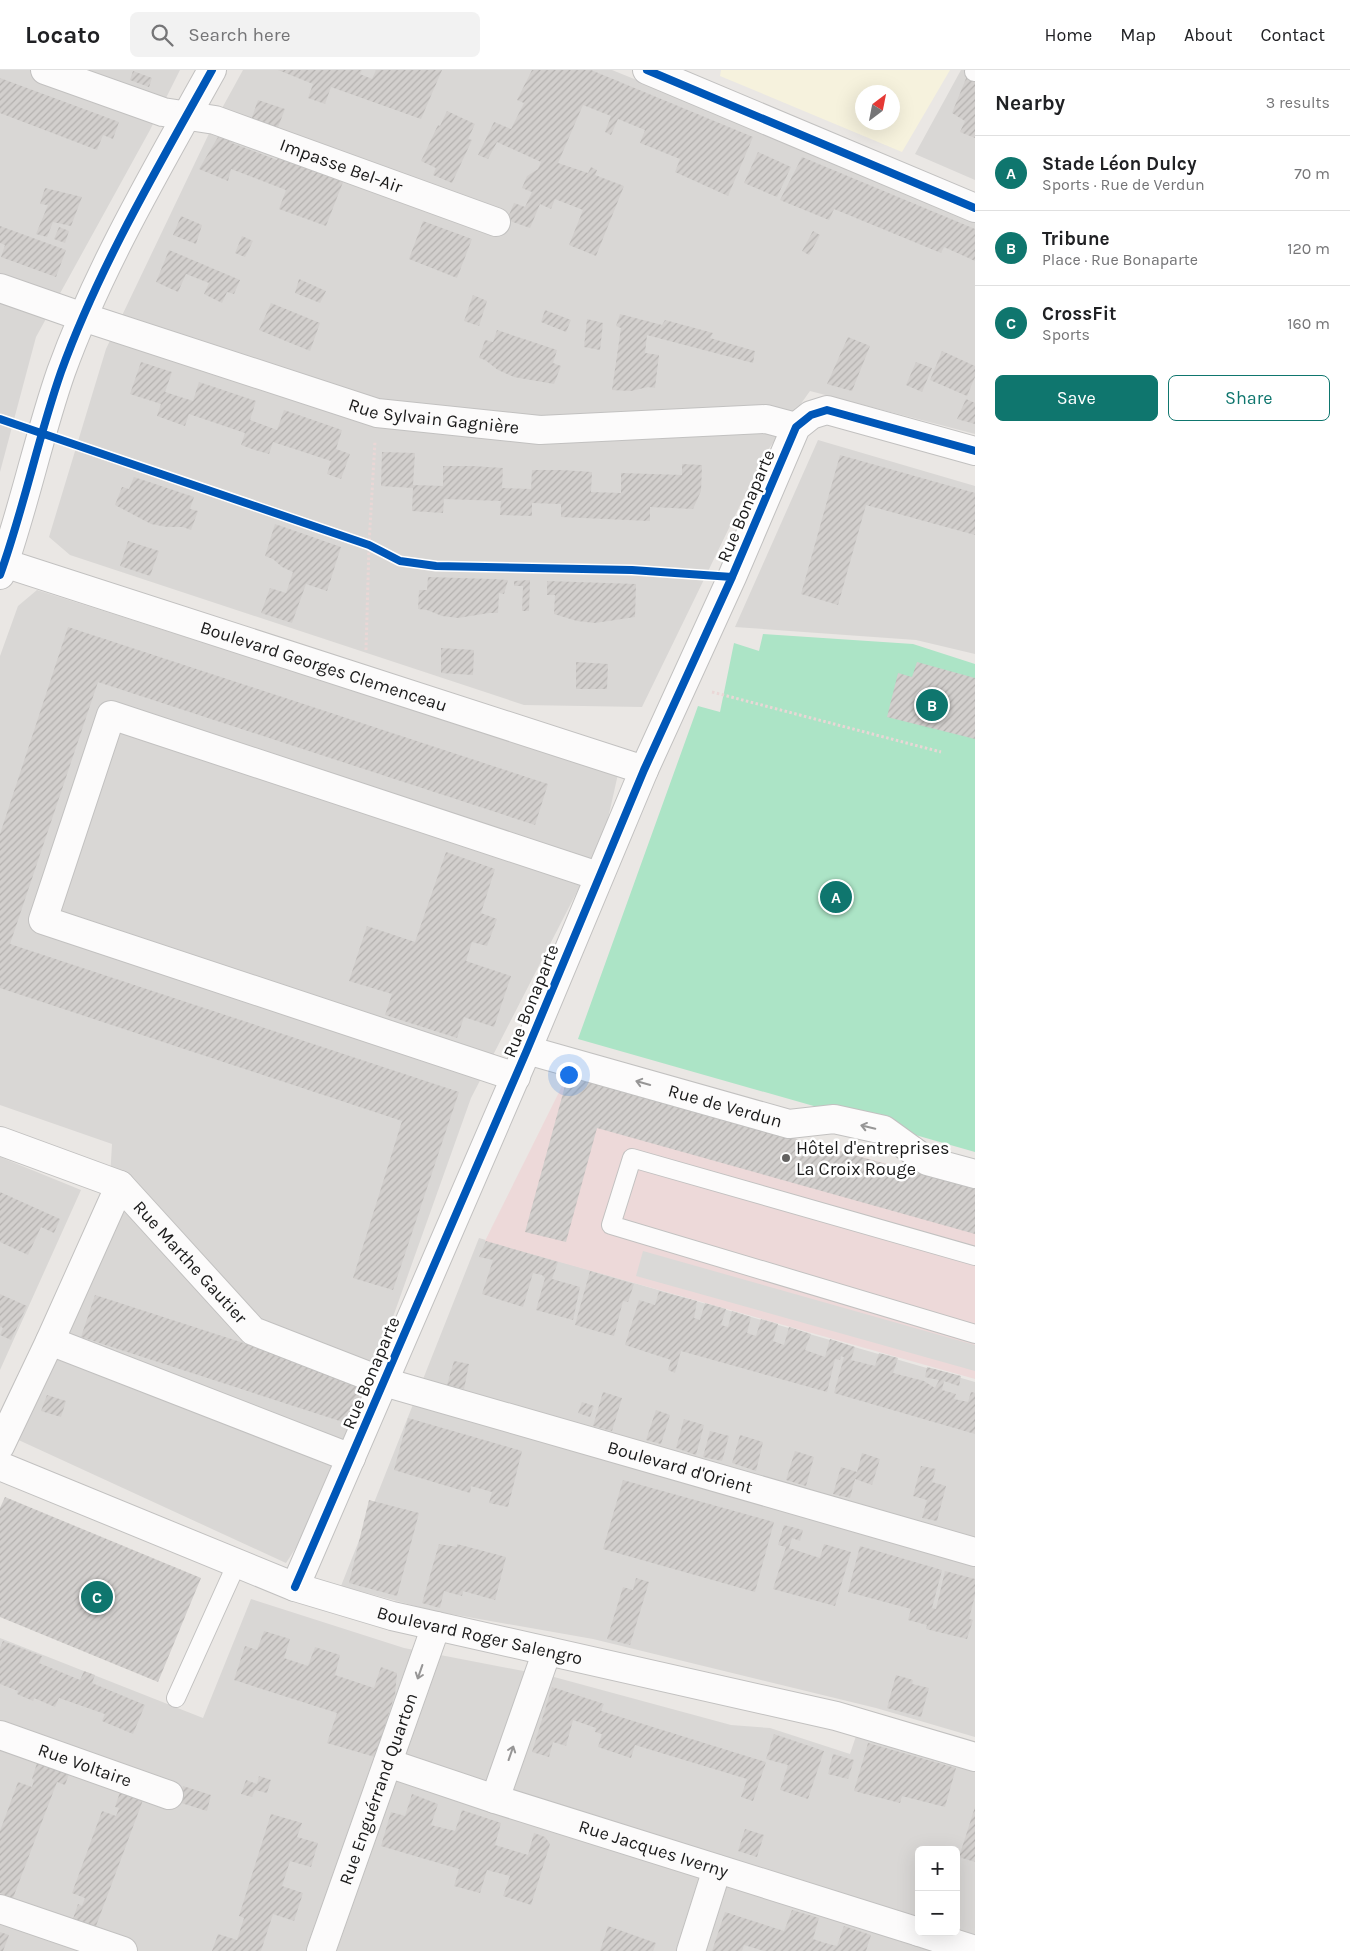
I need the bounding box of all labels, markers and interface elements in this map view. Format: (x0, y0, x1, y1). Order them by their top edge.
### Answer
search box (130, 12, 480, 57)
text: Locato (25, 21, 100, 49)
icon: search (148, 21, 176, 49)
text: Search here (188, 24, 290, 46)
text: Home (1044, 24, 1092, 46)
text: Map (1120, 24, 1156, 46)
text: About (1184, 24, 1233, 46)
text: Contact (1261, 24, 1325, 46)
north arrow (855, 85, 900, 130)
text: Nearby (995, 91, 1065, 115)
text: 3 results (1266, 93, 1330, 112)
street label: Impasse Bel-Air (277, 133, 406, 198)
text: Stade Léon Dulcy (1042, 153, 1197, 175)
text: A (1006, 164, 1016, 183)
text: 70 m (1294, 164, 1330, 183)
text: Sports · Rue de Verdun (1042, 175, 1205, 194)
text: Tribune (1042, 228, 1110, 250)
text: B (1006, 239, 1016, 258)
text: 120 m (1287, 239, 1330, 258)
text: Place · Rue Bonaparte (1042, 250, 1198, 269)
text: CrossFit (1042, 303, 1116, 325)
text: C (1006, 314, 1016, 333)
text: 160 m (1287, 314, 1330, 333)
text: Sports (1042, 325, 1090, 344)
button: Save (995, 375, 1158, 421)
button: Share (1168, 375, 1330, 421)
street label: Rue Sylvain Gagnière (346, 393, 520, 439)
street label: Rue Bonaparte (712, 446, 780, 566)
street label: Boulevard Georges Clemenceau (197, 616, 450, 717)
pin: B (916, 686, 948, 724)
pin: A (820, 878, 852, 916)
street label: Rue Bonaparte (498, 941, 564, 1061)
your location (556, 1062, 582, 1088)
one-way arrow (635, 1078, 651, 1087)
street label: Rue de Verdun (666, 1079, 785, 1133)
one-way arrow (861, 1122, 877, 1131)
place label: Hôtel d'entreprises La Croix Rouge (796, 1137, 949, 1180)
marker: Hôtel d'entreprises La Croix Rouge (780, 1152, 792, 1164)
street label: Rue Marthe Gautier (129, 1196, 252, 1328)
street label: Rue Bonaparte (337, 1313, 405, 1433)
street label: Boulevard d'Orient (605, 1436, 756, 1499)
pin: C (81, 1578, 113, 1616)
street label: Boulevard Roger Salengro (374, 1601, 585, 1670)
one-way arrow (415, 1664, 424, 1679)
street label: Rue Enguérrand Quarton (334, 1690, 422, 1888)
street label: Rue Voltaire (35, 1738, 135, 1792)
one-way arrow (507, 1746, 516, 1761)
street label: Rue Jacques Iverny (576, 1815, 732, 1883)
map controls (915, 1846, 960, 1936)
button: + (915, 1846, 960, 1891)
button: − (915, 1891, 960, 1936)

